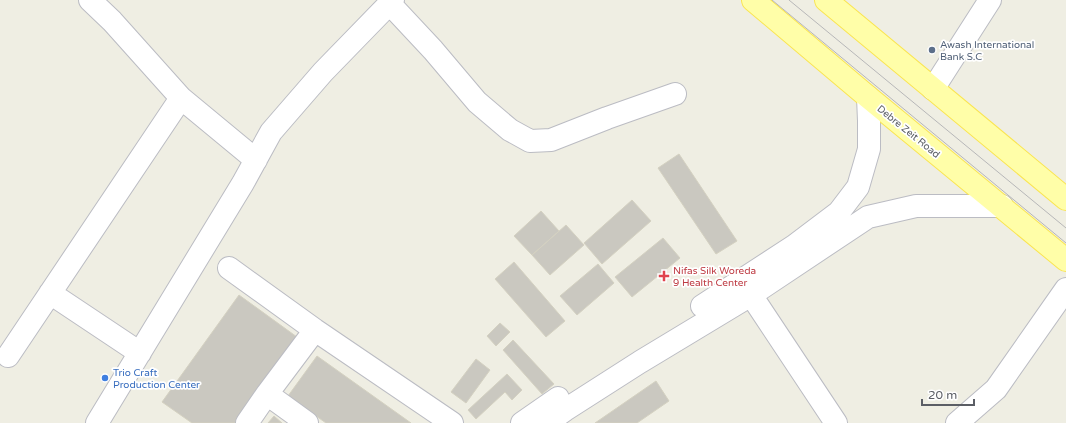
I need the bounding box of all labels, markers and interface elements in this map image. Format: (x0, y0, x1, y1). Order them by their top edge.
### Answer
place label: Awash International Bank S.C (940, 39, 1034, 63)
marker: Awash International Bank S.C (927, 45, 937, 55)
street label: Debre Zeit Road (875, 103, 942, 161)
place label: Nifas Silk Woreda 9 Health Center (673, 265, 756, 289)
marker: Nifas Silk Woreda 9 Health Center (658, 270, 670, 282)
place label: Trio Craft Production Center (113, 367, 200, 391)
marker: Trio Craft Production Center (100, 373, 110, 383)
scale bar (922, 381, 974, 407)
text: 20 m (928, 388, 957, 402)

